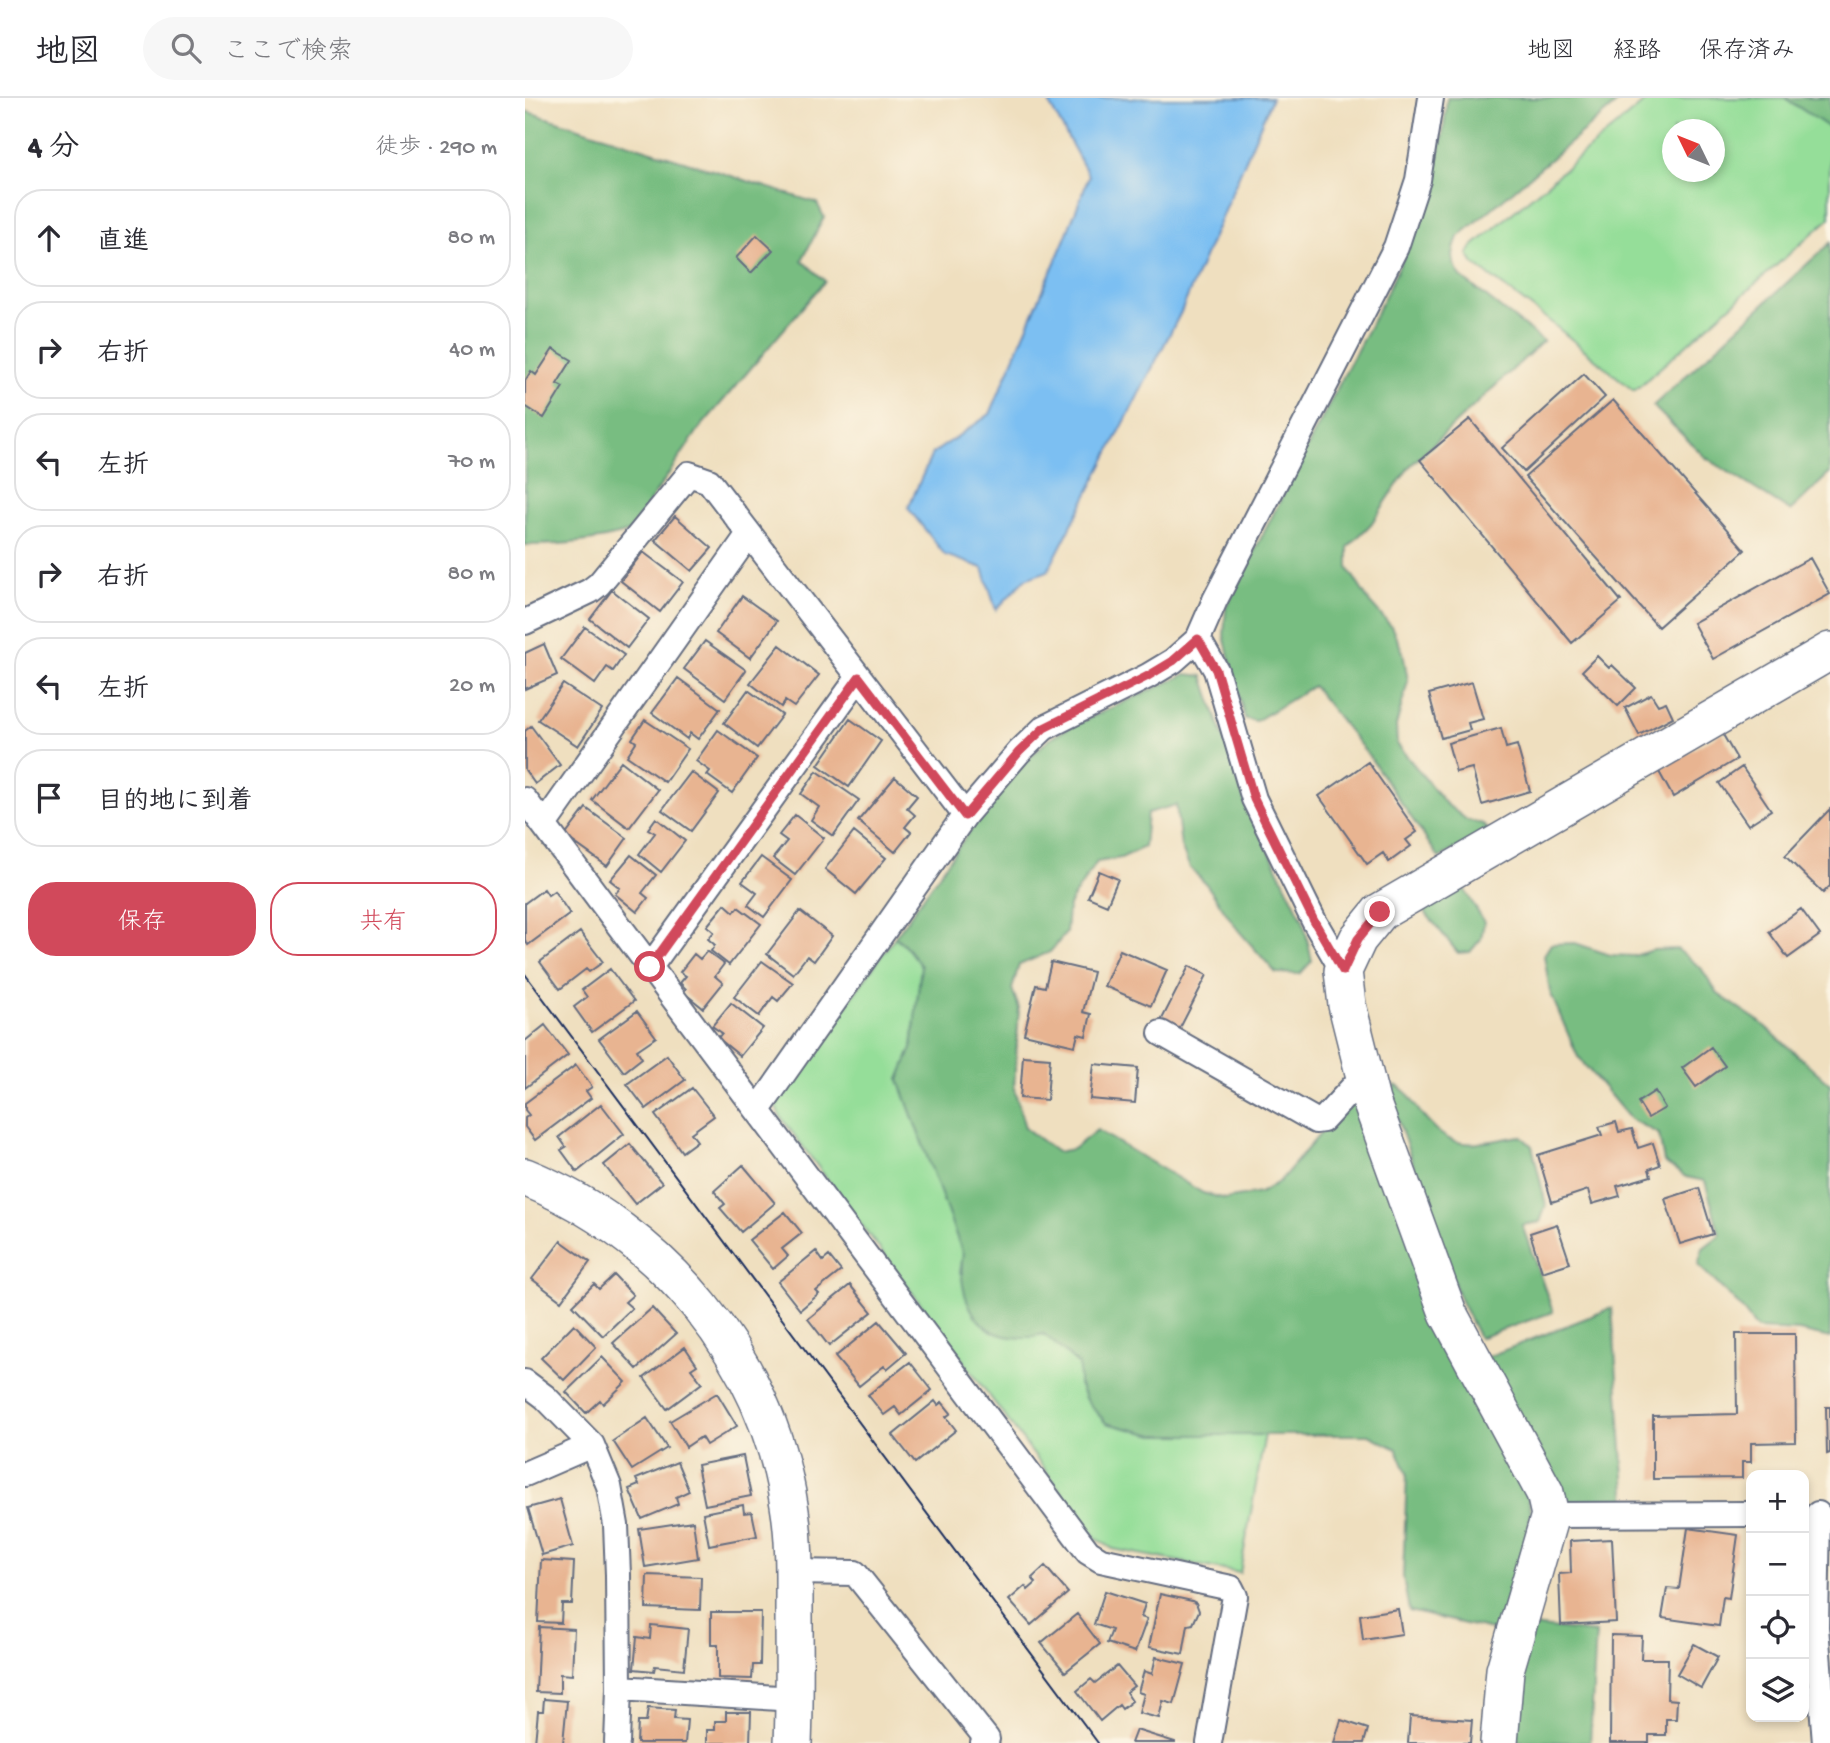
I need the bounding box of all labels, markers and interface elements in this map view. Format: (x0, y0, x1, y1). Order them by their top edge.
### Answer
search box (143, 17, 633, 80)
icon: search (167, 29, 205, 67)
text: 地図 (35, 36, 101, 74)
text: ここで検索 (223, 38, 353, 69)
text: 地図 (1527, 38, 1575, 67)
text: 経路 (1613, 38, 1661, 67)
text: 保存済み (1699, 38, 1795, 67)
north arrow (1662, 119, 1725, 182)
text: 4 分 (28, 132, 79, 167)
text: 徒歩 · 290 m (375, 135, 497, 162)
icon: ahead (30, 219, 68, 257)
text: 80 m (448, 225, 495, 252)
text: 直進 (97, 228, 149, 259)
icon: right (30, 331, 68, 369)
text: 40 m (449, 337, 495, 364)
text: 右折 (97, 340, 149, 371)
icon: left (30, 443, 68, 481)
text: 70 m (448, 449, 495, 476)
text: 左折 (97, 452, 149, 483)
icon: right (30, 555, 68, 593)
text: 80 m (448, 561, 495, 588)
text: 右折 (97, 564, 149, 595)
icon: left (30, 667, 68, 705)
text: 20 m (449, 673, 495, 700)
text: 左折 (97, 676, 149, 707)
icon: arrive (30, 779, 68, 817)
text: 目的地に到着 (97, 788, 253, 819)
button: 保存 (28, 882, 256, 956)
button: 共有 (270, 882, 497, 956)
route end (1364, 896, 1395, 927)
route start (634, 951, 665, 982)
map controls (1746, 1470, 1809, 1722)
button: + (1746, 1470, 1809, 1533)
button: − (1746, 1533, 1809, 1596)
button: locate (1746, 1596, 1809, 1659)
button: layers (1746, 1659, 1809, 1722)

